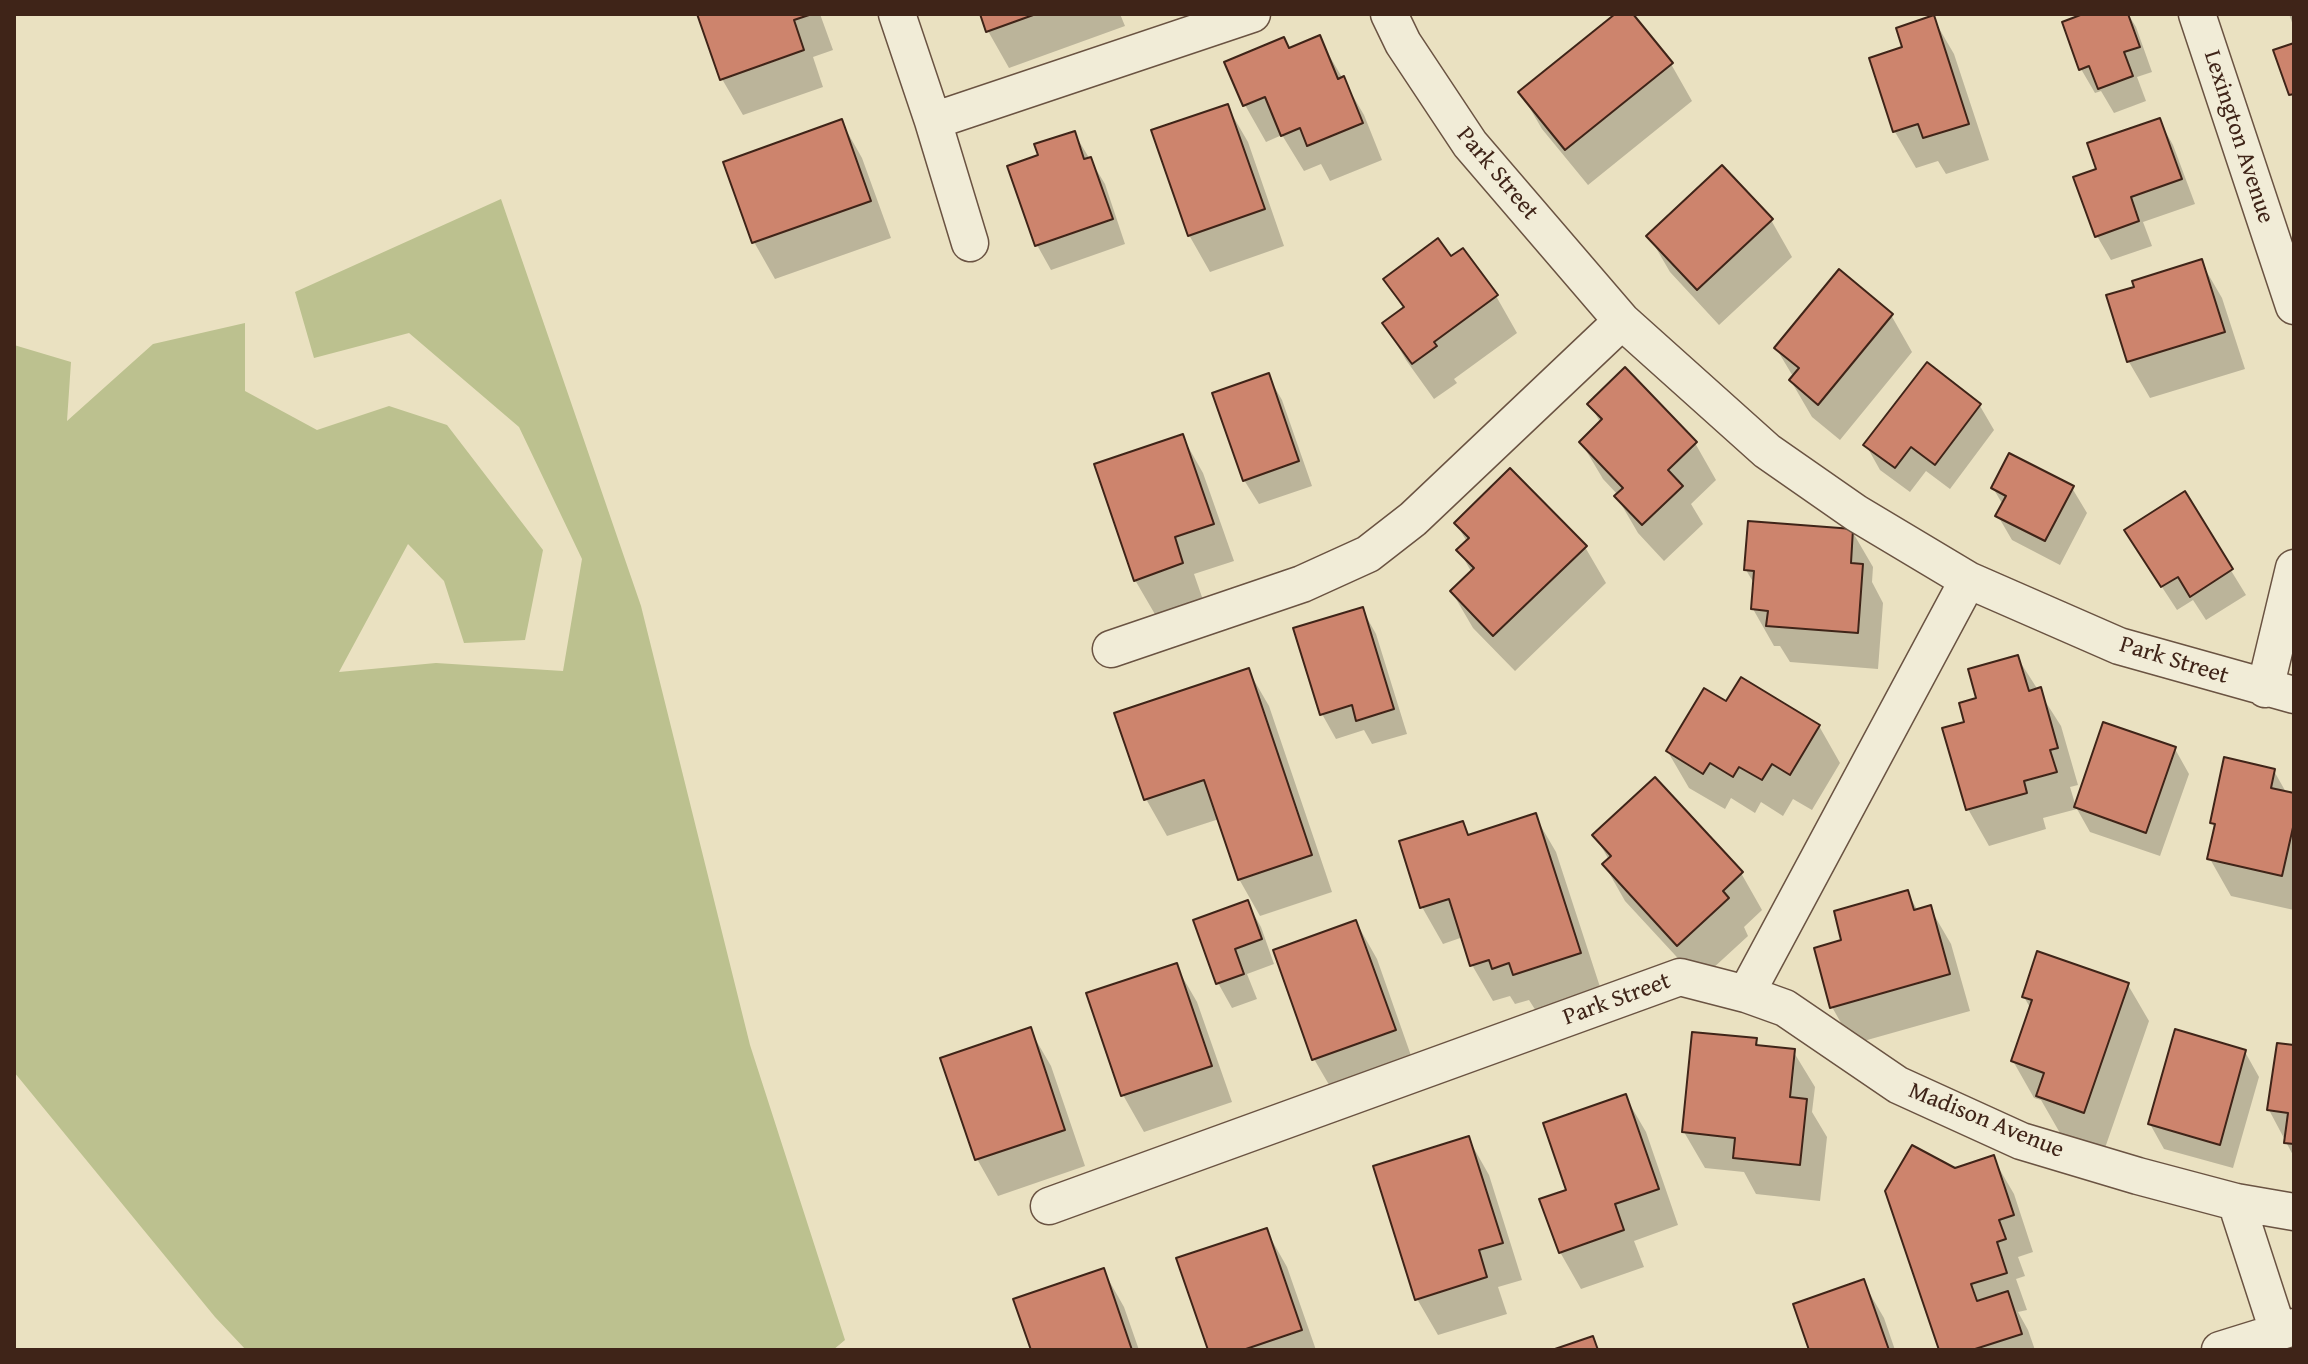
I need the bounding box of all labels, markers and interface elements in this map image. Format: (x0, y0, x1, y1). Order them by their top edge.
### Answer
street label: Lexington Avenue (2196, 47, 2280, 227)
street label: Park Street (1450, 122, 1544, 226)
street label: Park Street (2116, 631, 2232, 691)
street label: Park Street (1559, 967, 1675, 1033)
street label: Madison Avenue (1904, 1077, 2068, 1165)

